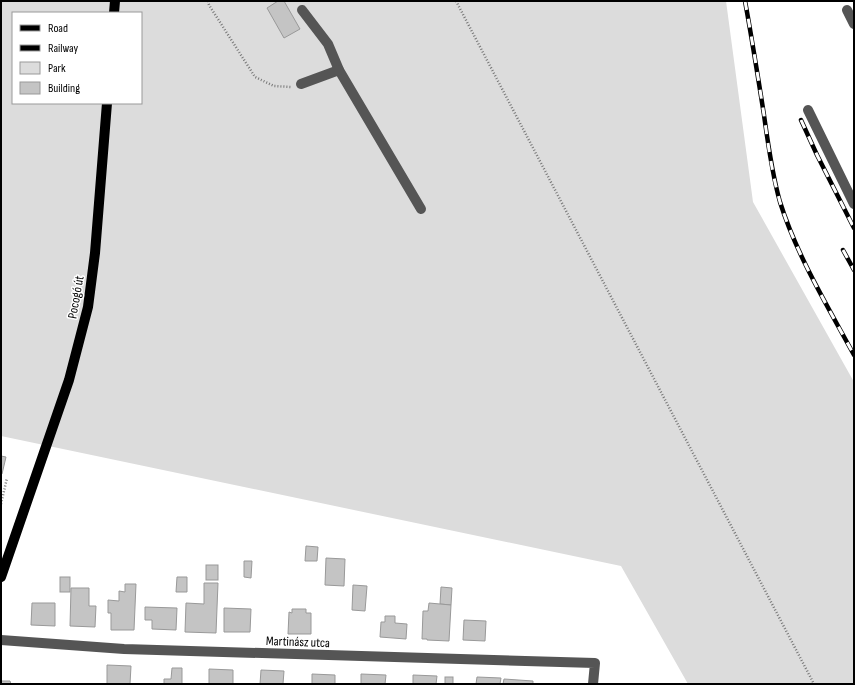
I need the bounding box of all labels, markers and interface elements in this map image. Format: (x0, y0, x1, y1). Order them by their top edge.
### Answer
legend (12, 12, 142, 104)
text: Road (48, 21, 68, 36)
text: Railway (48, 41, 79, 56)
text: Park (48, 61, 66, 76)
text: Building (48, 81, 80, 96)
street label: Pocogó út (64, 274, 88, 320)
street label: Martinász utca (266, 633, 330, 651)

